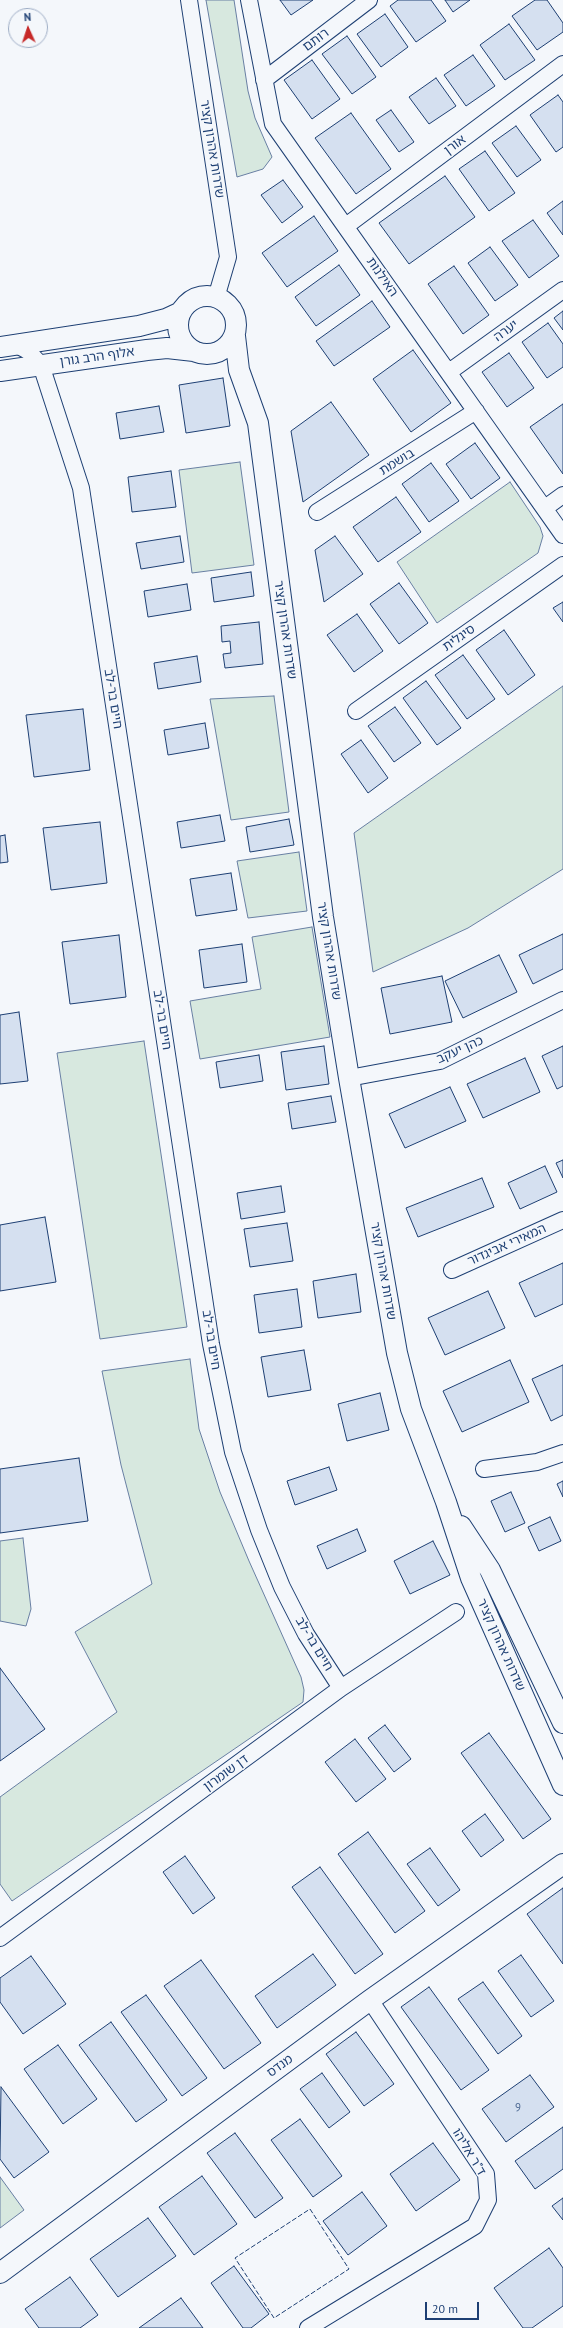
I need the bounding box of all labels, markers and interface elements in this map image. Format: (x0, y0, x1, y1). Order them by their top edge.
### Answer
north arrow (8, 8, 48, 48)
text: N (23, 10, 31, 24)
street label: רותם (300, 25, 332, 55)
street label: שדרות אהרון קציר (197, 99, 227, 199)
street label: אורן (441, 132, 469, 158)
street label: האילנות (363, 254, 401, 300)
street label: יערה (491, 317, 521, 345)
street label: אלוף הרב גורן (59, 344, 135, 370)
street label: בושמת (377, 445, 417, 479)
street label: שדרות אהרון קציר (270, 580, 300, 680)
street label: סיגלית (440, 621, 478, 655)
street label: חיים בר-לב (101, 668, 125, 730)
street label: שדרות אהרון קציר (314, 901, 344, 1001)
street label: חיים בר-לב (150, 989, 174, 1051)
street label: כהן יעקב (434, 1033, 486, 1067)
street label: שדרות אהרון קציר (367, 1221, 399, 1321)
street label: המאירי אביגדור (465, 1221, 549, 1269)
street label: חיים בר-לב (199, 1309, 223, 1371)
street label: שדרות אהרון קציר (474, 1596, 528, 1694)
street label: חיים בר-לב (292, 1614, 336, 1674)
street label: דן שומרון (200, 1751, 252, 1795)
street label: מנדס (264, 2051, 296, 2081)
house number: 9 (515, 2101, 521, 2115)
street label: ד"ר אליהו (449, 2126, 489, 2178)
scale bar (427, 2294, 481, 2320)
text: 20 m (432, 2301, 458, 2316)

